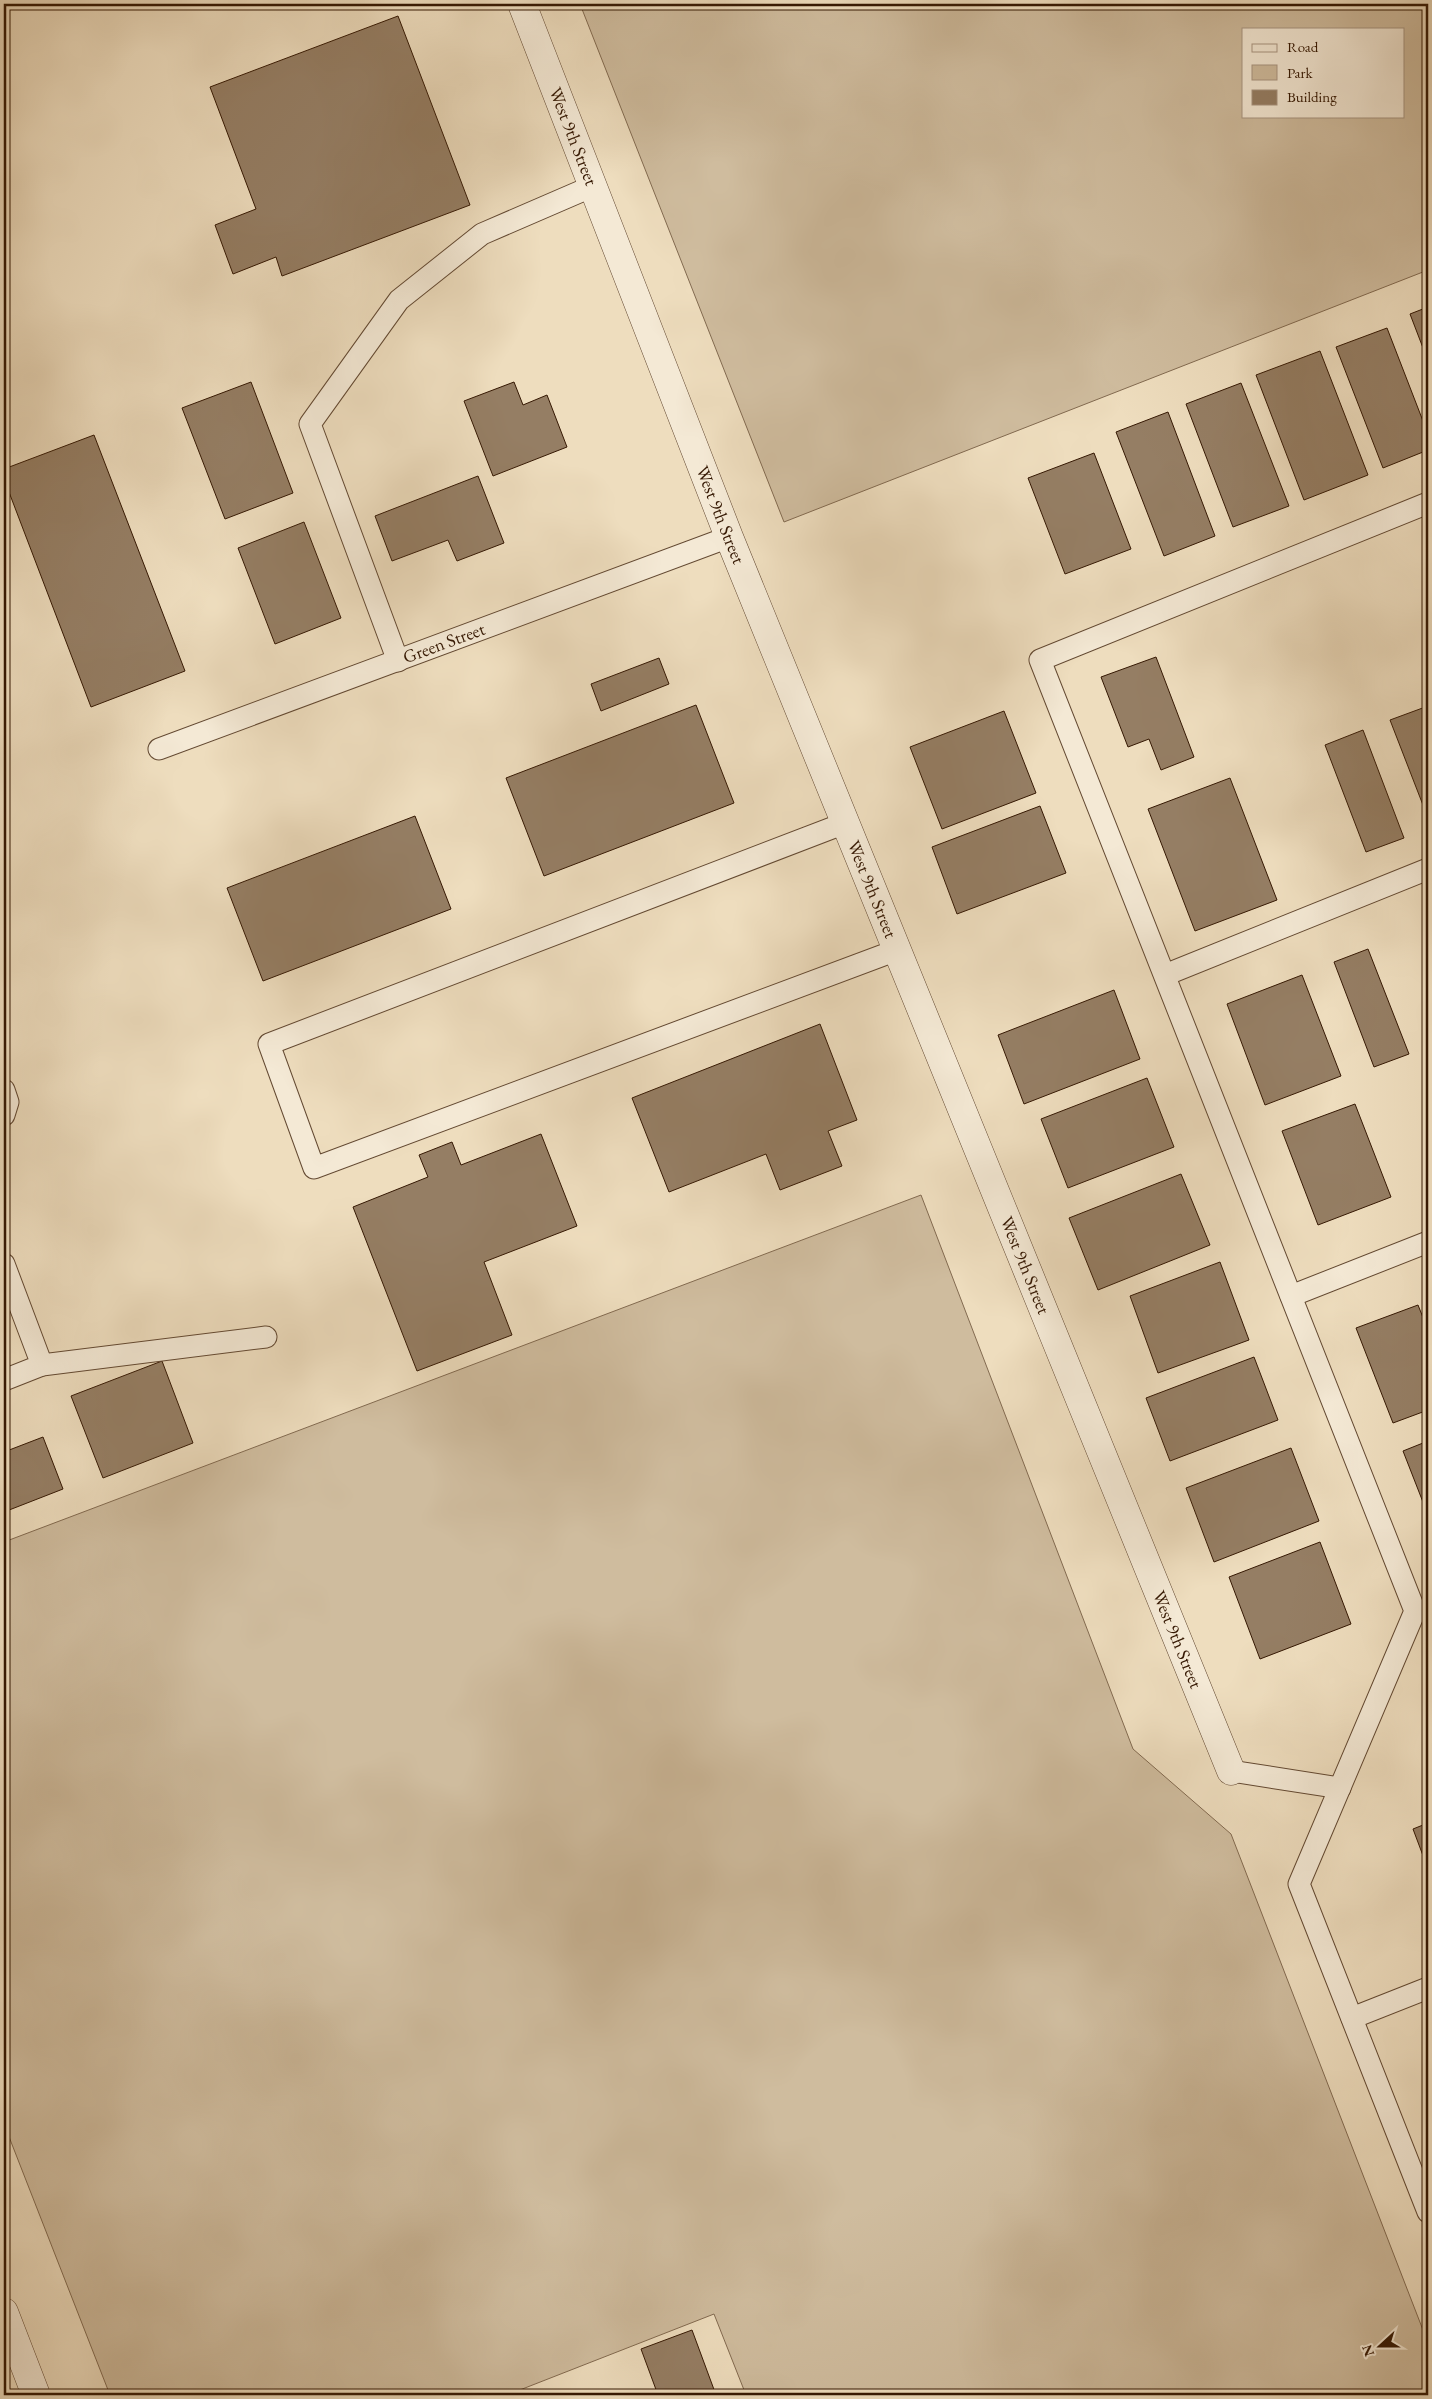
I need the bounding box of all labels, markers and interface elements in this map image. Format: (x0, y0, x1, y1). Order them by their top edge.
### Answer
legend (1242, 28, 1404, 118)
text: Road (1287, 37, 1319, 56)
text: Park (1287, 63, 1314, 82)
street label: West 9th Street (544, 84, 603, 189)
text: Building (1287, 87, 1337, 106)
street label: West 9th Street (691, 462, 751, 567)
street label: Green Street (400, 617, 488, 668)
street label: West 9th Street (843, 837, 903, 942)
street label: West 9th Street (996, 1213, 1056, 1318)
street label: West 9th Street (1148, 1587, 1208, 1692)
north arrow (1354, 2322, 1404, 2372)
text: N (1357, 2342, 1378, 2359)

